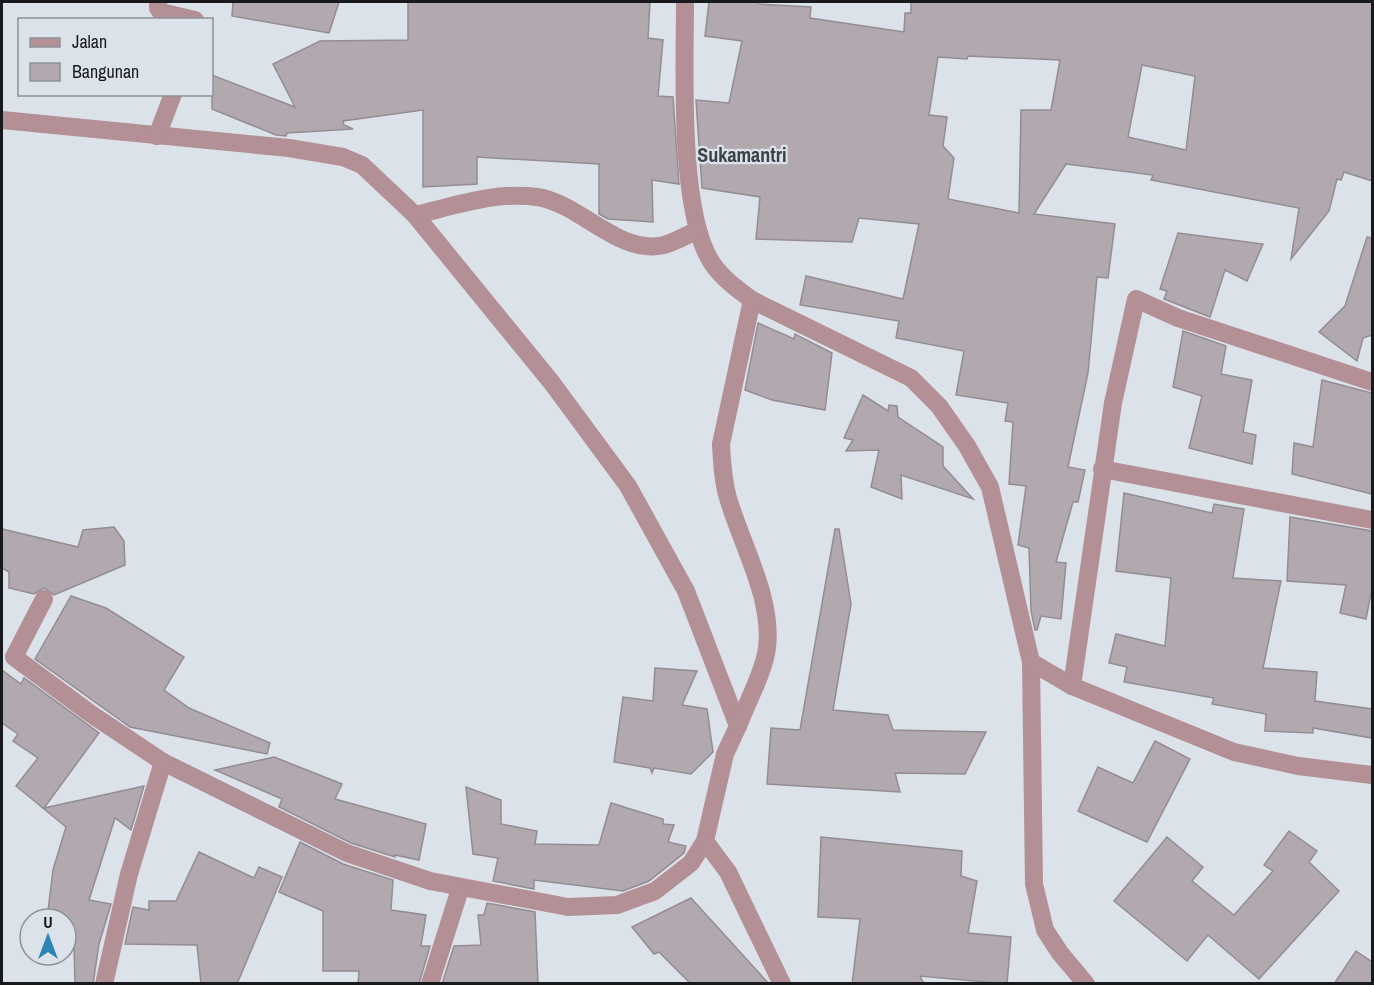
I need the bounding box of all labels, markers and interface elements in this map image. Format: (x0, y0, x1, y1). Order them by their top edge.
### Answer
legend (18, 18, 213, 96)
text: Jalan (72, 29, 107, 54)
text: Bangunan (72, 59, 139, 84)
district label: Sukamantri (697, 141, 787, 168)
north arrow (18, 907, 78, 967)
text: U (43, 911, 53, 933)

